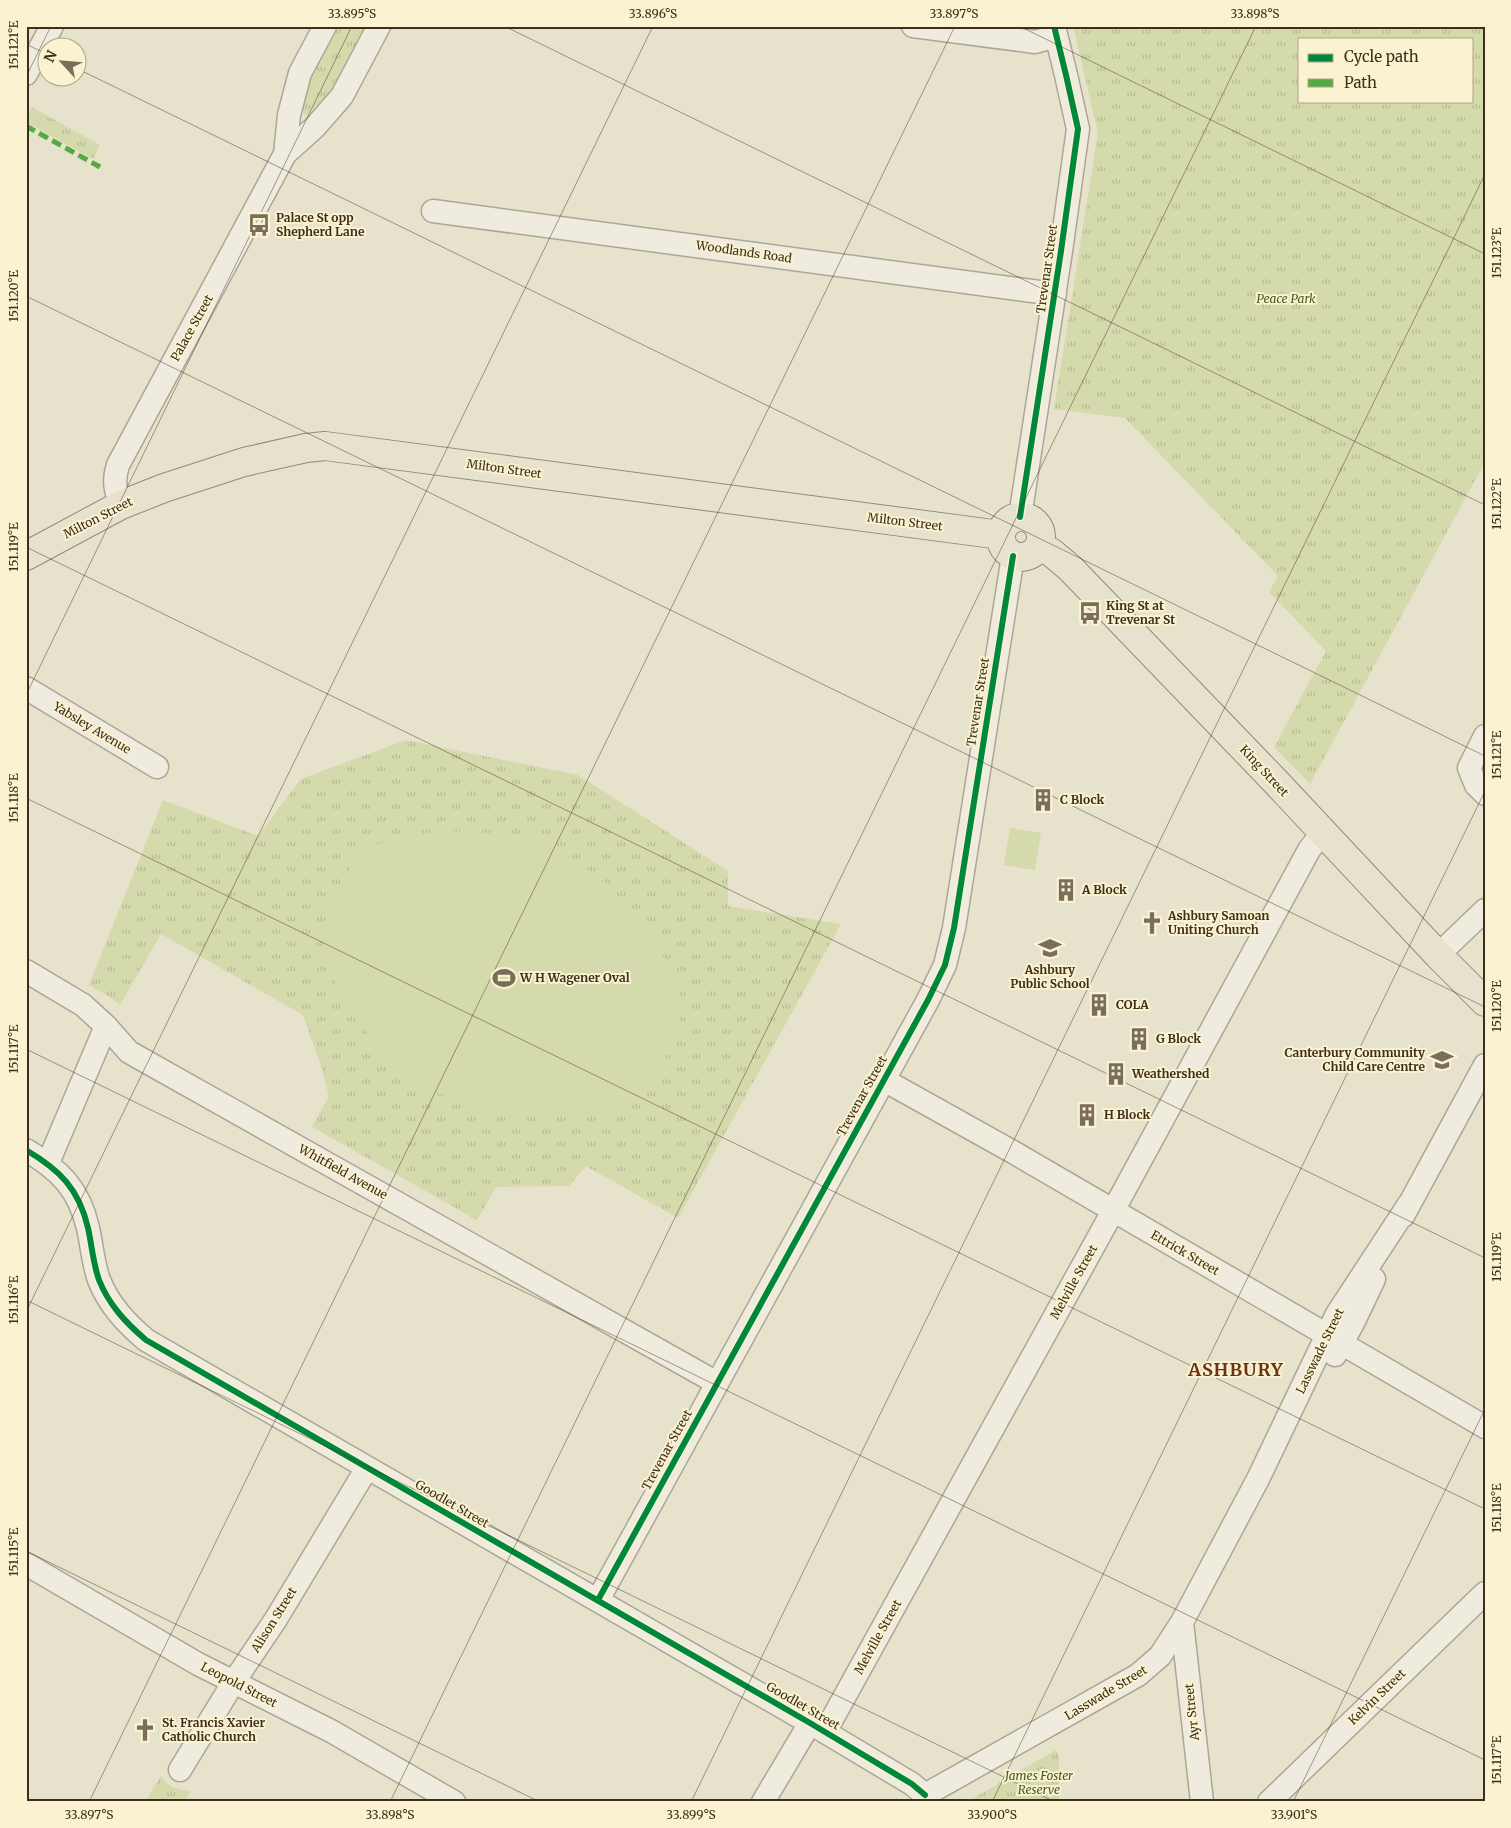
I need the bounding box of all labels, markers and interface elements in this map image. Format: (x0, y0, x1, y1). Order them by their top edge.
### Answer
text: 33.895°S (328, 6, 376, 21)
text: 33.896°S (629, 6, 677, 21)
text: 33.897°S (930, 6, 978, 21)
text: 33.898°S (1231, 6, 1279, 21)
text: 151.121°E (6, 20, 21, 69)
north arrow (38, 38, 88, 88)
legend (1298, 38, 1474, 102)
text: N (40, 47, 61, 65)
text: Cycle path (1344, 47, 1419, 66)
text: Path (1344, 73, 1377, 92)
place label: Palace St opp Shepherd Lane (276, 210, 365, 239)
bus stop icon: Palace St opp Shepherd Lane (246, 212, 272, 238)
street label: Trevenar Street (1033, 223, 1060, 314)
text: 151.123°E (1489, 227, 1504, 278)
street label: Woodlands Road (694, 237, 793, 266)
text: 151.120°E (6, 270, 21, 322)
park label: Peace Park (1256, 291, 1316, 306)
street label: Palace Street (167, 292, 216, 364)
street label: Milton Street (465, 456, 543, 481)
text: 151.122°E (1489, 478, 1504, 530)
street label: Milton Street (61, 494, 135, 541)
street label: Milton Street (866, 509, 944, 534)
text: 151.119°E (6, 522, 21, 572)
place label: King St at Trevenar St (1106, 598, 1175, 627)
bus stop icon: King St at Trevenar St (1077, 600, 1103, 626)
street label: Trevenar Street (963, 656, 992, 747)
street label: Yabsley Avenue (50, 698, 134, 757)
text: 151.121°E (1489, 730, 1504, 779)
street label: King Street (1237, 742, 1292, 800)
text: 151.118°E (6, 773, 21, 823)
building icon: C Block (1030, 787, 1056, 813)
place label: C Block (1060, 792, 1104, 807)
building icon: A Block (1053, 877, 1079, 903)
place label: A Block (1081, 882, 1127, 897)
place label: Ashbury Samoan Uniting Church (1167, 908, 1270, 937)
church icon: Ashbury Samoan Uniting Church (1139, 910, 1165, 936)
school or university icon: Ashbury Public School (1037, 935, 1063, 961)
place label: Ashbury Public School (1010, 962, 1090, 991)
sports icon: W H Wagener Oval (491, 965, 517, 991)
place label: W H Wagener Oval (519, 970, 630, 985)
text: 151.120°E (1489, 980, 1504, 1032)
building icon: COLA (1086, 992, 1112, 1018)
place label: COLA (1116, 997, 1149, 1012)
text: 151.117°E (6, 1024, 21, 1073)
building icon: G Block (1126, 1026, 1152, 1052)
place label: G Block (1156, 1031, 1201, 1046)
place label: Canterbury Community Child Care Centre (1285, 1045, 1426, 1074)
school or university icon: Canterbury Community Child Care Centre (1429, 1047, 1455, 1073)
street label: Trevenar Street (833, 1053, 890, 1139)
building icon: Weathershed (1103, 1061, 1129, 1087)
place label: Weathershed (1131, 1066, 1210, 1081)
building icon: H Block (1074, 1102, 1100, 1128)
place label: H Block (1104, 1107, 1150, 1122)
street label: Whitfield Avenue (295, 1140, 390, 1202)
street label: Ettrick Street (1148, 1227, 1223, 1278)
text: 151.119°E (1489, 1232, 1504, 1282)
street label: Melville Street (1047, 1241, 1100, 1322)
text: 151.116°E (6, 1275, 21, 1324)
street label: Lasswade Street (1292, 1305, 1347, 1396)
district label: ASHBURY (1187, 1358, 1284, 1381)
street label: Trevenar Street (638, 1407, 695, 1493)
street label: Goodlet Street (413, 1476, 492, 1531)
text: 151.118°E (1489, 1483, 1504, 1533)
text: 151.115°E (6, 1527, 21, 1576)
street label: Alison Street (247, 1584, 300, 1656)
street label: Melville Street (851, 1596, 904, 1677)
street label: Leopold Street (199, 1659, 280, 1710)
street label: Lasswade Street (1062, 1662, 1150, 1723)
street label: Kelvin Street (1345, 1665, 1409, 1728)
street label: Goodlet Street (764, 1678, 843, 1733)
street label: Ayr Street (1181, 1683, 1202, 1742)
place label: St. Francis Xavier Catholic Church (162, 1715, 266, 1744)
church icon: St. Francis Xavier Catholic Church (132, 1717, 158, 1743)
text: 151.117°E (1489, 1735, 1504, 1784)
park label: James Foster Reserve (1003, 1768, 1074, 1797)
text: 33.897°S (65, 1807, 113, 1822)
text: 33.898°S (366, 1807, 414, 1822)
text: 33.899°S (666, 1807, 716, 1822)
text: 33.900°S (967, 1807, 1017, 1822)
text: 33.901°S (1271, 1807, 1317, 1822)

